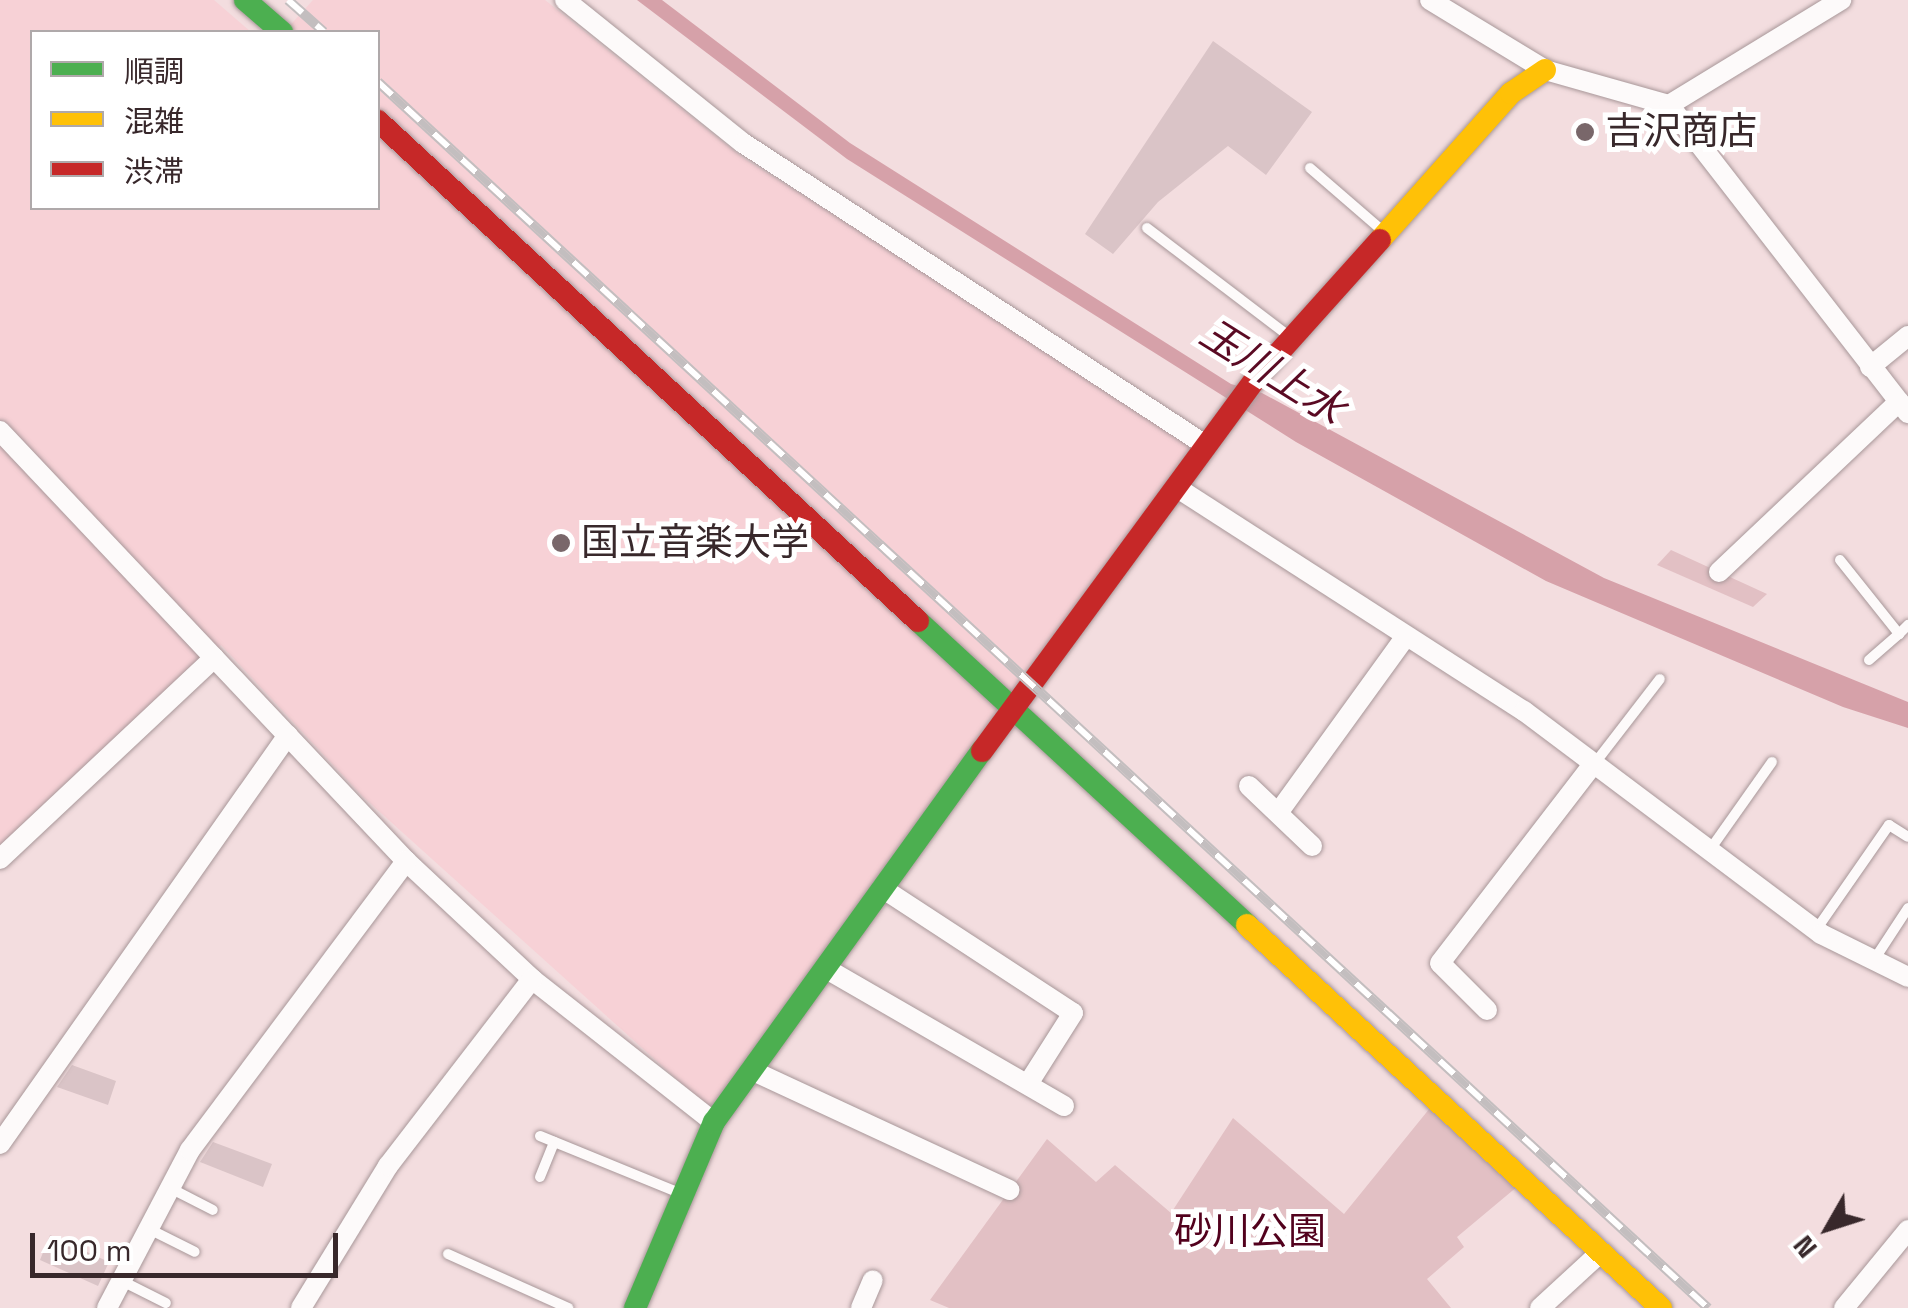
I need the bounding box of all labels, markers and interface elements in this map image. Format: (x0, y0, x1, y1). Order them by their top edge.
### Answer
legend (30, 30, 380, 210)
text: 順調 (124, 52, 184, 91)
text: 混雑 (124, 102, 184, 141)
place label: 吉沢商店 (1605, 109, 1757, 155)
marker: 吉沢商店 (1574, 121, 1596, 143)
text: 渋滞 (124, 152, 184, 191)
water label: 玉川上水 (1191, 309, 1353, 435)
place label: 国立音楽大学 (581, 520, 809, 566)
marker: 国立音楽大学 (550, 532, 572, 554)
north arrow (1778, 1178, 1878, 1278)
park label: 砂川公園 (1174, 1209, 1326, 1255)
scale bar (35, 1213, 342, 1275)
text: N (1785, 1228, 1825, 1266)
text: 100 m (47, 1231, 132, 1270)

